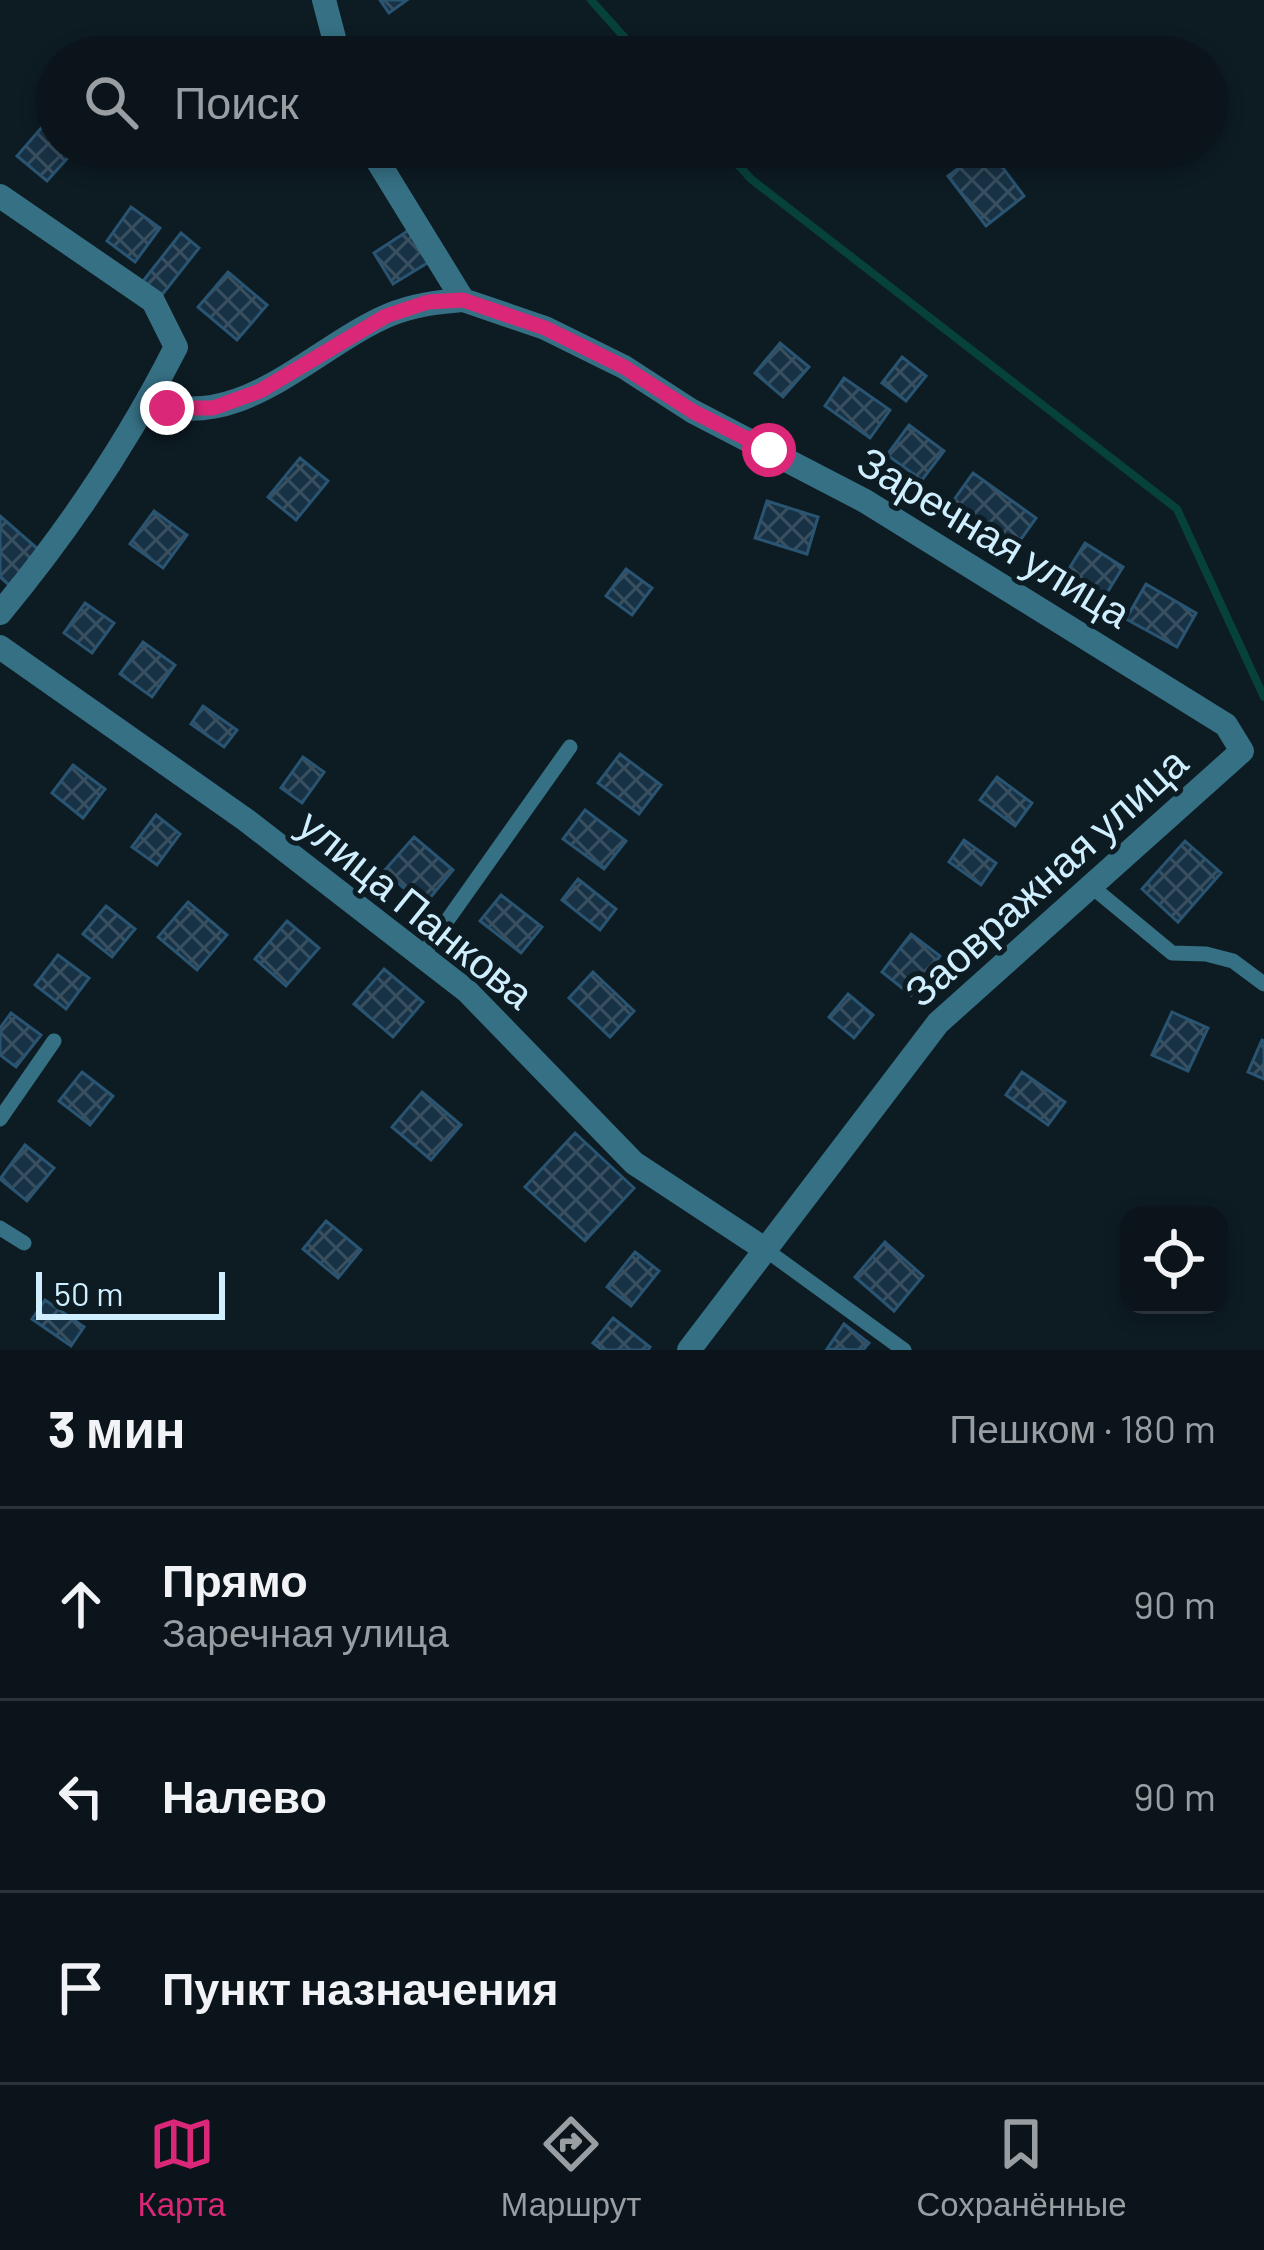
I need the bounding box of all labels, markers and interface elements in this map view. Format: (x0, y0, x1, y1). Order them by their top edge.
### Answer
search box (36, 36, 1228, 168)
icon: search (78, 69, 144, 135)
text: Поиск (174, 74, 299, 128)
route end (140, 381, 194, 435)
route start (742, 423, 796, 477)
street label: Заречная улица (849, 434, 1141, 637)
street label: Заовражная улица (893, 735, 1197, 1016)
street label: улица Панкова (289, 797, 545, 1019)
map controls (1120, 1206, 1228, 1314)
button: locate (1120, 1206, 1228, 1314)
scale bar (36, 1266, 225, 1319)
text: 50 m (54, 1273, 124, 1313)
text: 3 мин (48, 1397, 186, 1458)
text: Пешком · 180 m (949, 1404, 1216, 1451)
text: Прямо (162, 1552, 308, 1606)
icon: ahead (48, 1571, 114, 1637)
text: 90 m (1134, 1580, 1216, 1627)
text: Заречная улица (162, 1608, 449, 1655)
icon: left (48, 1763, 114, 1829)
text: Налево (162, 1768, 327, 1822)
text: 90 m (1134, 1772, 1216, 1819)
icon: arrive (48, 1955, 114, 2021)
text: Пункт назначения (162, 1960, 559, 2014)
tab: Карта (137, 2111, 226, 2224)
tab: Маршрут (501, 2111, 641, 2224)
tab: Сохранённые (916, 2111, 1127, 2224)

